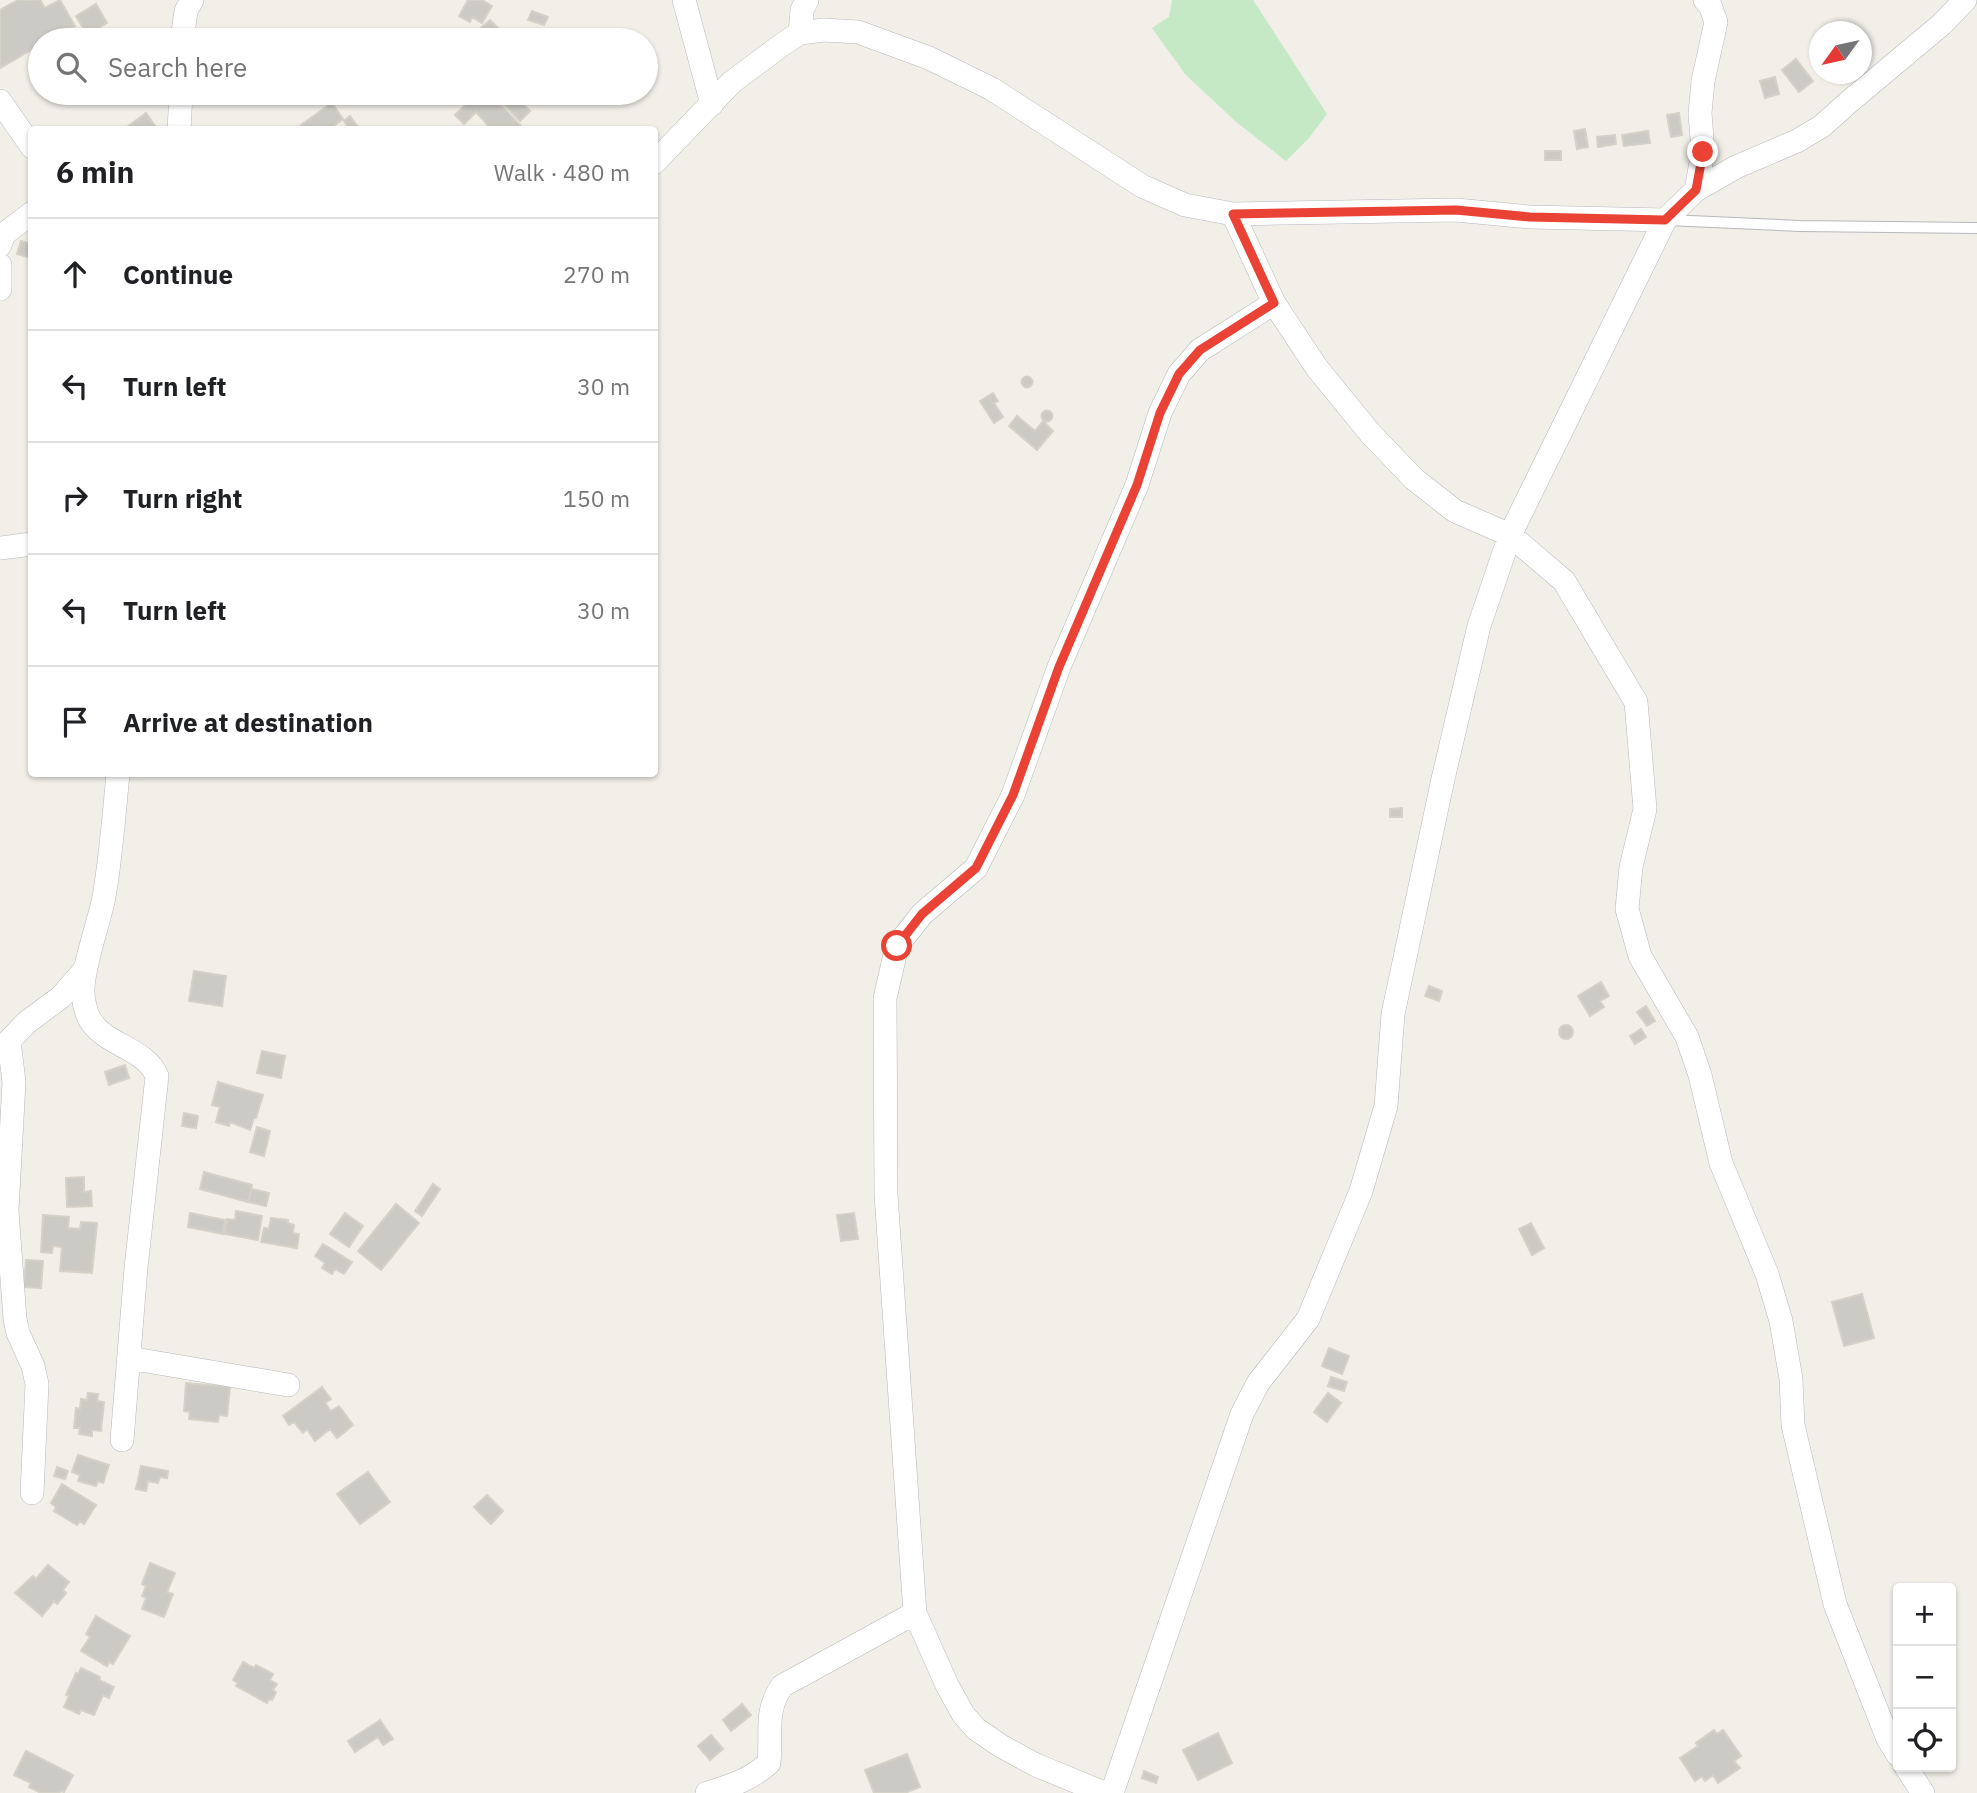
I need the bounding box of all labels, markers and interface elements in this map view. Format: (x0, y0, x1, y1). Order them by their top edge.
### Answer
north arrow (1809, 21, 1872, 84)
search box (28, 28, 658, 105)
icon: search (52, 48, 90, 86)
text: Search here (108, 50, 247, 84)
route end (1687, 136, 1718, 167)
text: 6 min (56, 152, 134, 191)
text: Walk · 480 m (494, 157, 630, 187)
icon: ahead (56, 255, 94, 293)
text: Continue (123, 257, 233, 291)
text: 270 m (563, 259, 630, 289)
icon: left (56, 367, 94, 405)
text: Turn left (123, 369, 226, 403)
text: 30 m (577, 371, 630, 401)
icon: right (56, 479, 94, 517)
text: Turn right (123, 481, 242, 515)
text: 150 m (563, 483, 630, 513)
icon: left (56, 591, 94, 629)
text: Turn left (123, 593, 226, 627)
text: 30 m (577, 595, 630, 625)
icon: arrive (56, 703, 94, 741)
text: Arrive at destination (123, 705, 373, 739)
route start (881, 930, 912, 961)
map controls (1893, 1583, 1956, 1772)
button: + (1893, 1583, 1956, 1646)
button: − (1893, 1646, 1956, 1709)
button: locate (1893, 1709, 1956, 1772)

